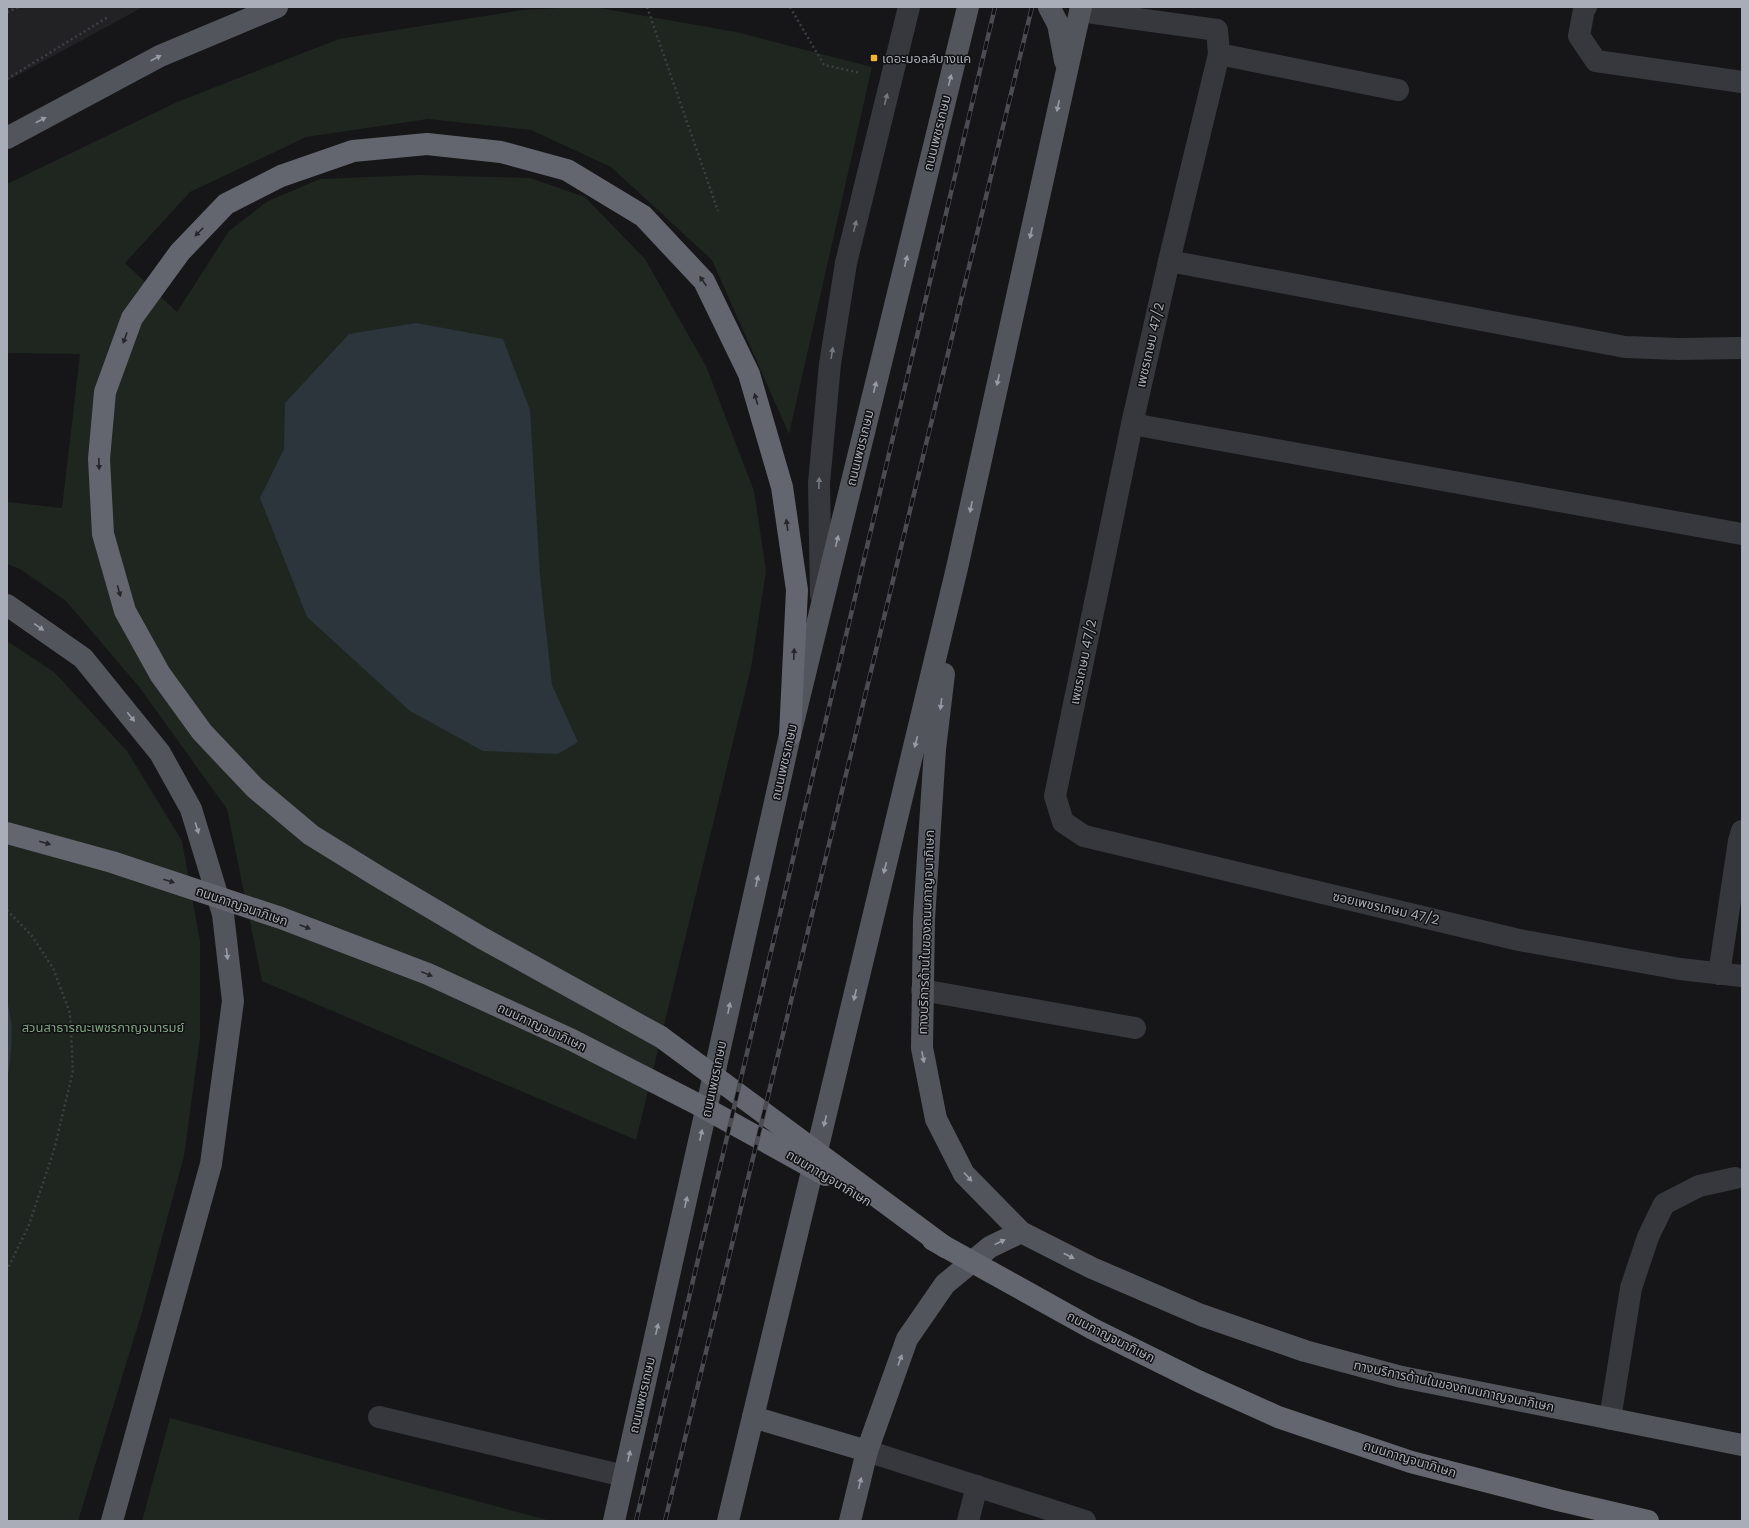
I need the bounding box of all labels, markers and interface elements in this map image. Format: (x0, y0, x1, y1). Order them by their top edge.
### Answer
place label: เดอะมอลล์บางแค (882, 49, 971, 68)
marker: เดอะมอลล์บางแค (869, 53, 879, 63)
one-way arrow (150, 55, 162, 61)
one-way arrow (947, 74, 953, 86)
one-way arrow (884, 93, 890, 106)
street label: ถนนเพชรเกษม (918, 93, 956, 173)
one-way arrow (1055, 100, 1061, 113)
one-way arrow (36, 116, 47, 123)
one-way arrow (853, 219, 859, 232)
one-way arrow (194, 227, 204, 237)
one-way arrow (1027, 227, 1033, 239)
one-way arrow (903, 255, 909, 267)
one-way arrow (699, 275, 707, 286)
street label: เพชรเกษม 47/2 (1131, 301, 1169, 389)
one-way arrow (122, 332, 128, 344)
one-way arrow (829, 347, 835, 360)
one-way arrow (995, 373, 1001, 386)
one-way arrow (872, 381, 878, 393)
one-way arrow (753, 393, 759, 405)
street label: ถนนเพชรเกษม (841, 408, 879, 488)
one-way arrow (96, 458, 102, 471)
one-way arrow (816, 476, 822, 489)
one-way arrow (967, 500, 973, 513)
one-way arrow (784, 519, 790, 531)
one-way arrow (835, 534, 841, 547)
one-way arrow (116, 586, 122, 598)
street label: เพชรเกษม 47/2 (1065, 618, 1101, 706)
one-way arrow (34, 623, 44, 631)
one-way arrow (790, 648, 797, 660)
one-way arrow (937, 698, 944, 710)
one-way arrow (127, 712, 135, 723)
street label: ถนนเพชรเกษม (766, 722, 802, 802)
one-way arrow (912, 736, 918, 748)
one-way arrow (194, 823, 200, 835)
street label: ทางบริการด้านในของถนนกาญจนาภิเษก (913, 829, 939, 1035)
one-way arrow (39, 840, 51, 846)
one-way arrow (882, 862, 888, 874)
one-way arrow (755, 875, 761, 887)
one-way arrow (163, 878, 175, 884)
street label: ถนนกาญจนาภิเษก (193, 881, 291, 931)
street label: ซอยเพชรเกษม 47/2 (1331, 886, 1441, 930)
one-way arrow (300, 925, 312, 931)
one-way arrow (224, 948, 231, 960)
one-way arrow (421, 971, 432, 977)
one-way arrow (852, 989, 858, 1001)
street label: ถนนกาญจนาภิเษก (494, 998, 590, 1056)
one-way arrow (727, 1002, 733, 1014)
park label: สวนสาธารณะเพชรกาญจนารมย์ (22, 1018, 184, 1037)
street label: ถนนเพชรเกษม (697, 1039, 731, 1119)
one-way arrow (921, 1051, 927, 1063)
one-way arrow (822, 1115, 828, 1127)
one-way arrow (699, 1129, 705, 1141)
street label: ถนนกาญจนาภิเษก (783, 1145, 875, 1211)
one-way arrow (963, 1172, 972, 1182)
one-way arrow (684, 1196, 690, 1208)
one-way arrow (994, 1239, 1006, 1245)
one-way arrow (1063, 1253, 1075, 1260)
street label: ถนนกาญจนาภิเษก (1064, 1307, 1158, 1367)
one-way arrow (655, 1323, 661, 1335)
one-way arrow (897, 1353, 903, 1365)
street label: ถนนเพชรเกษม (624, 1355, 660, 1435)
street label: ทางบริการด้านในของถนนกาญจนาภิเษก (1352, 1355, 1556, 1417)
street label: ถนนกาญจนาภิเษก (1361, 1436, 1459, 1482)
one-way arrow (626, 1450, 632, 1462)
one-way arrow (857, 1477, 863, 1489)

